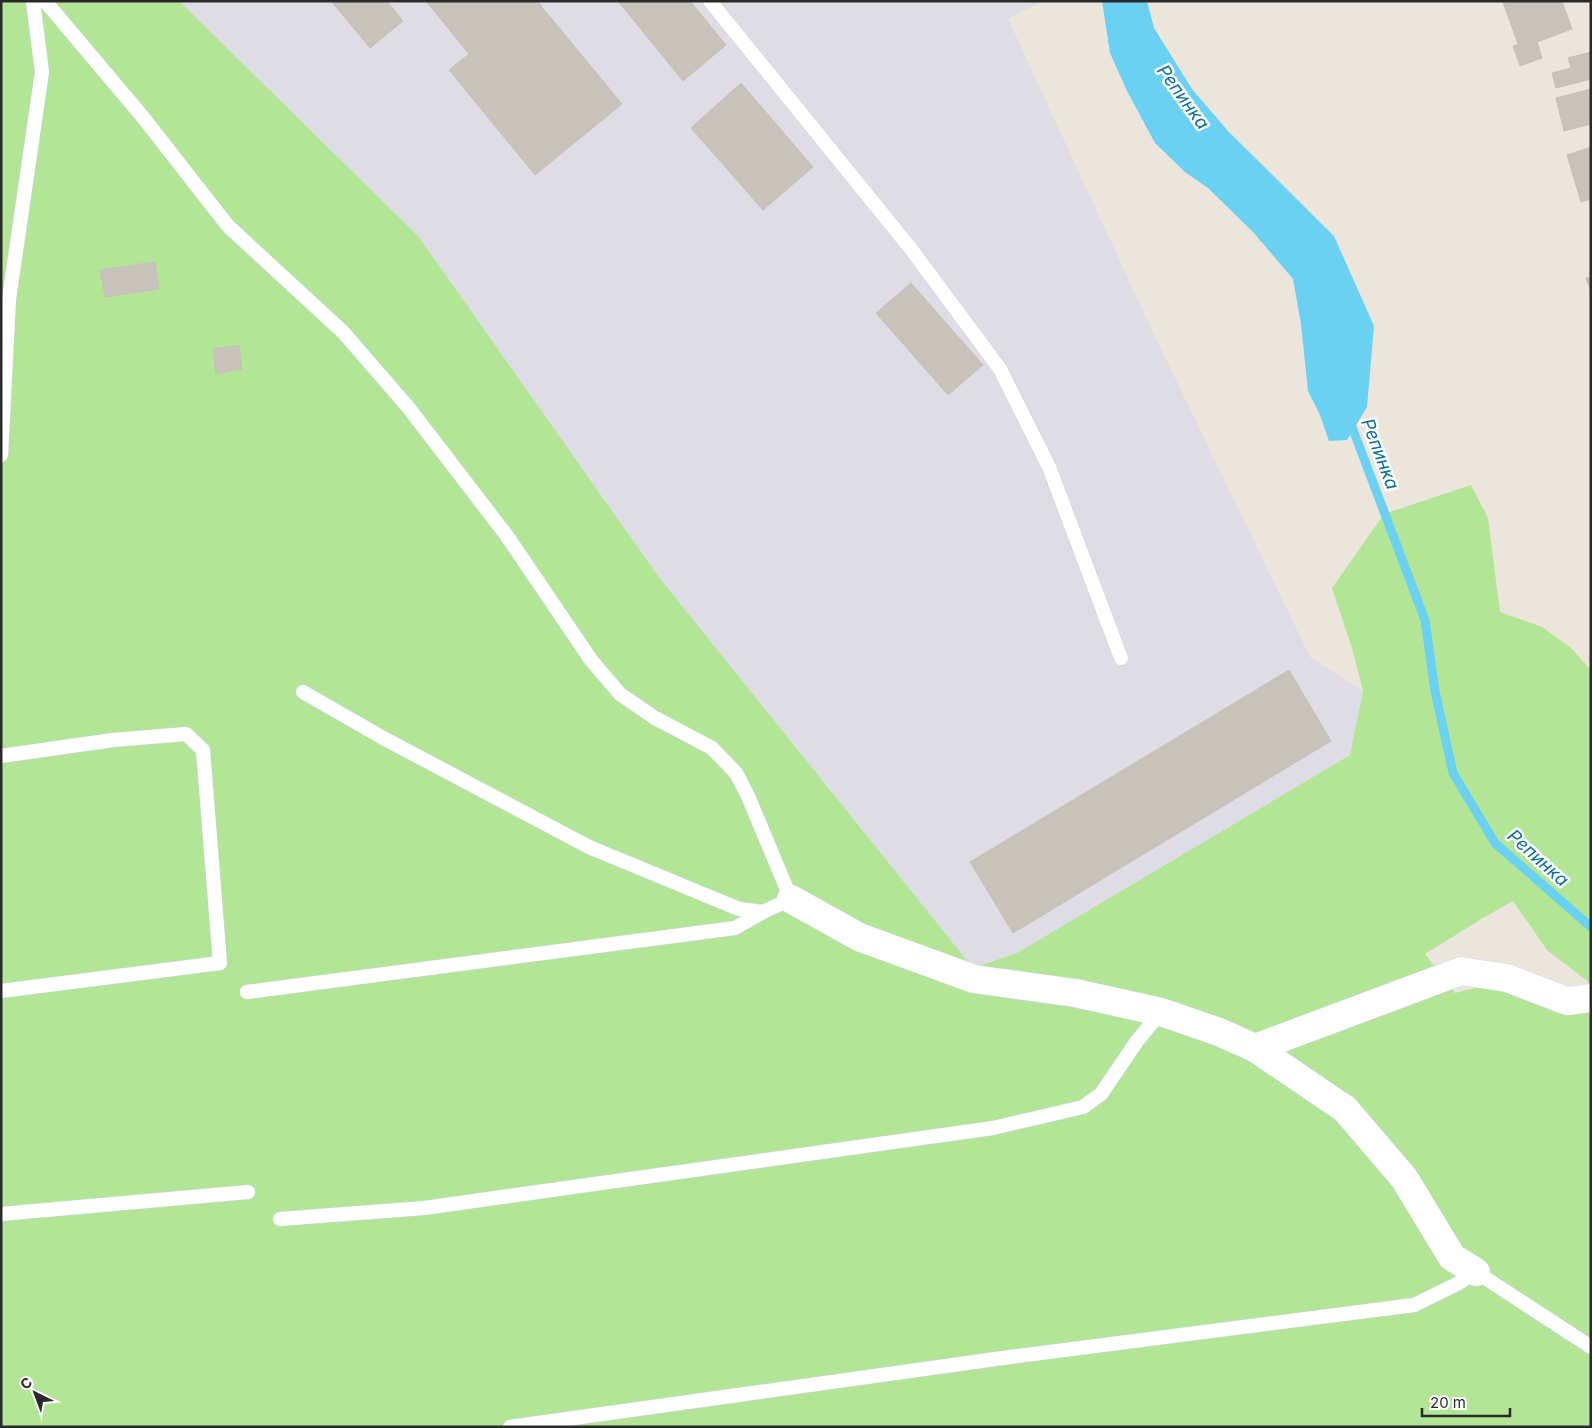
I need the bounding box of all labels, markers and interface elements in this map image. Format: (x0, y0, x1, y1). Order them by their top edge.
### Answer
water label: Репинка (1153, 60, 1214, 133)
water label: Репинка (1357, 415, 1404, 492)
water label: Репинка (1504, 825, 1573, 890)
north arrow (10, 1368, 60, 1418)
text: С (16, 1373, 36, 1393)
scale bar (1422, 1386, 1510, 1418)
text: 20 m (1430, 1393, 1466, 1412)

